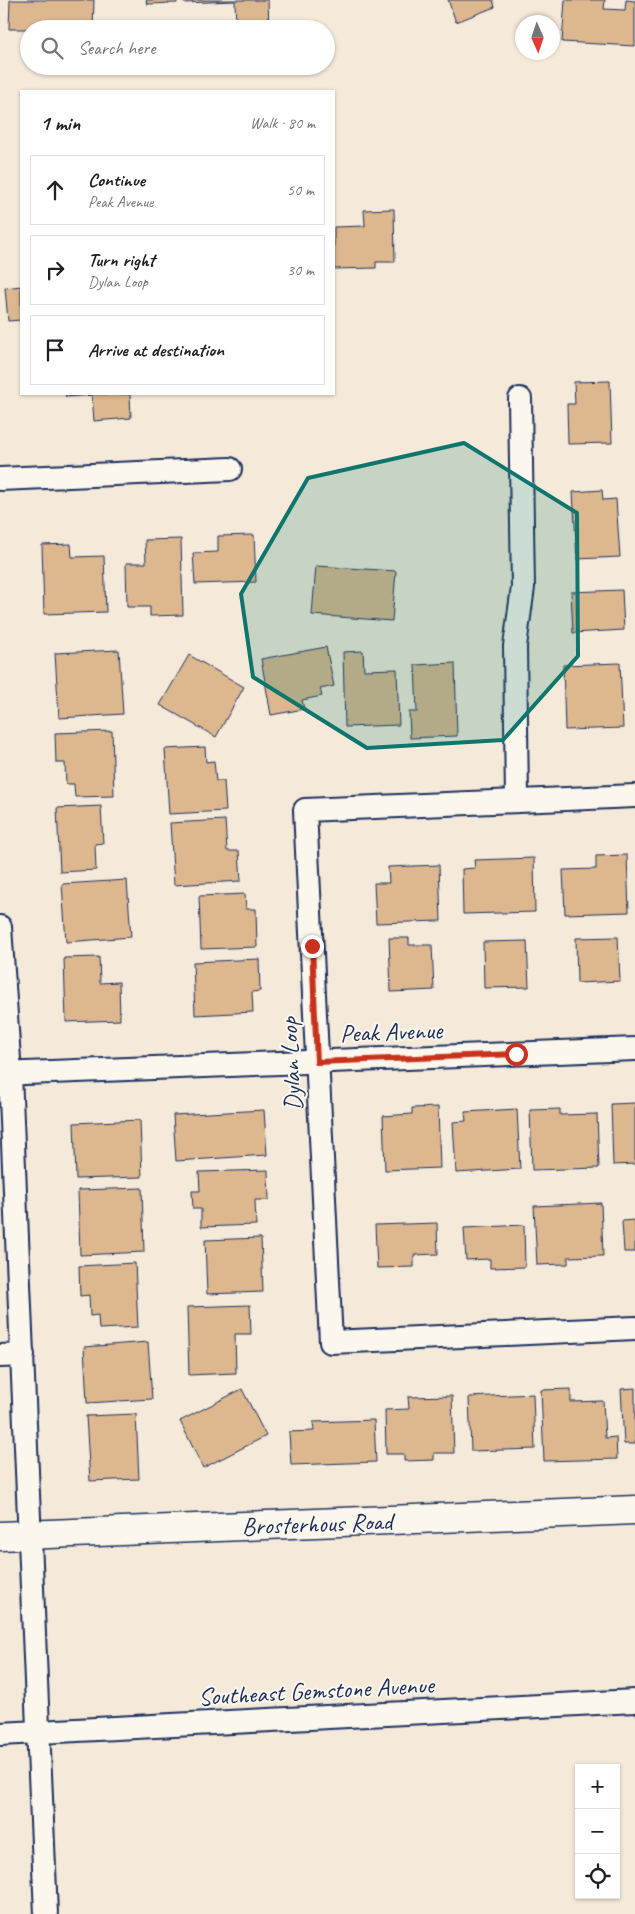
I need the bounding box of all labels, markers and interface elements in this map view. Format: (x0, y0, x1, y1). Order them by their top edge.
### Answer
north arrow (515, 15, 560, 60)
search box (20, 20, 335, 75)
icon: search (38, 34, 66, 62)
text: Search here (78, 36, 155, 60)
text: 1 min (40, 110, 80, 136)
text: Walk · 80 m (250, 113, 315, 133)
text: Continue (88, 168, 145, 192)
icon: ahead (41, 176, 69, 204)
text: 50 m (287, 180, 314, 200)
text: Peak Avenue (88, 192, 153, 212)
text: Turn right (88, 248, 155, 272)
icon: right (41, 256, 69, 284)
text: 30 m (287, 260, 314, 280)
text: Dylan Loop (88, 272, 148, 292)
icon: arrive (41, 336, 69, 364)
text: Arrive at destination (88, 338, 224, 362)
route end (301, 935, 324, 958)
street label: Peak Avenue (339, 1014, 444, 1050)
street label: Dylan Loop (272, 1015, 309, 1111)
route start (505, 1043, 528, 1066)
street label: Brosterhous Road (241, 1505, 397, 1543)
street label: Southeast Gemstone Avenue (198, 1669, 436, 1713)
map controls (575, 1764, 620, 1899)
button: + (575, 1764, 620, 1809)
button: − (575, 1809, 620, 1854)
button: locate (575, 1854, 620, 1899)

